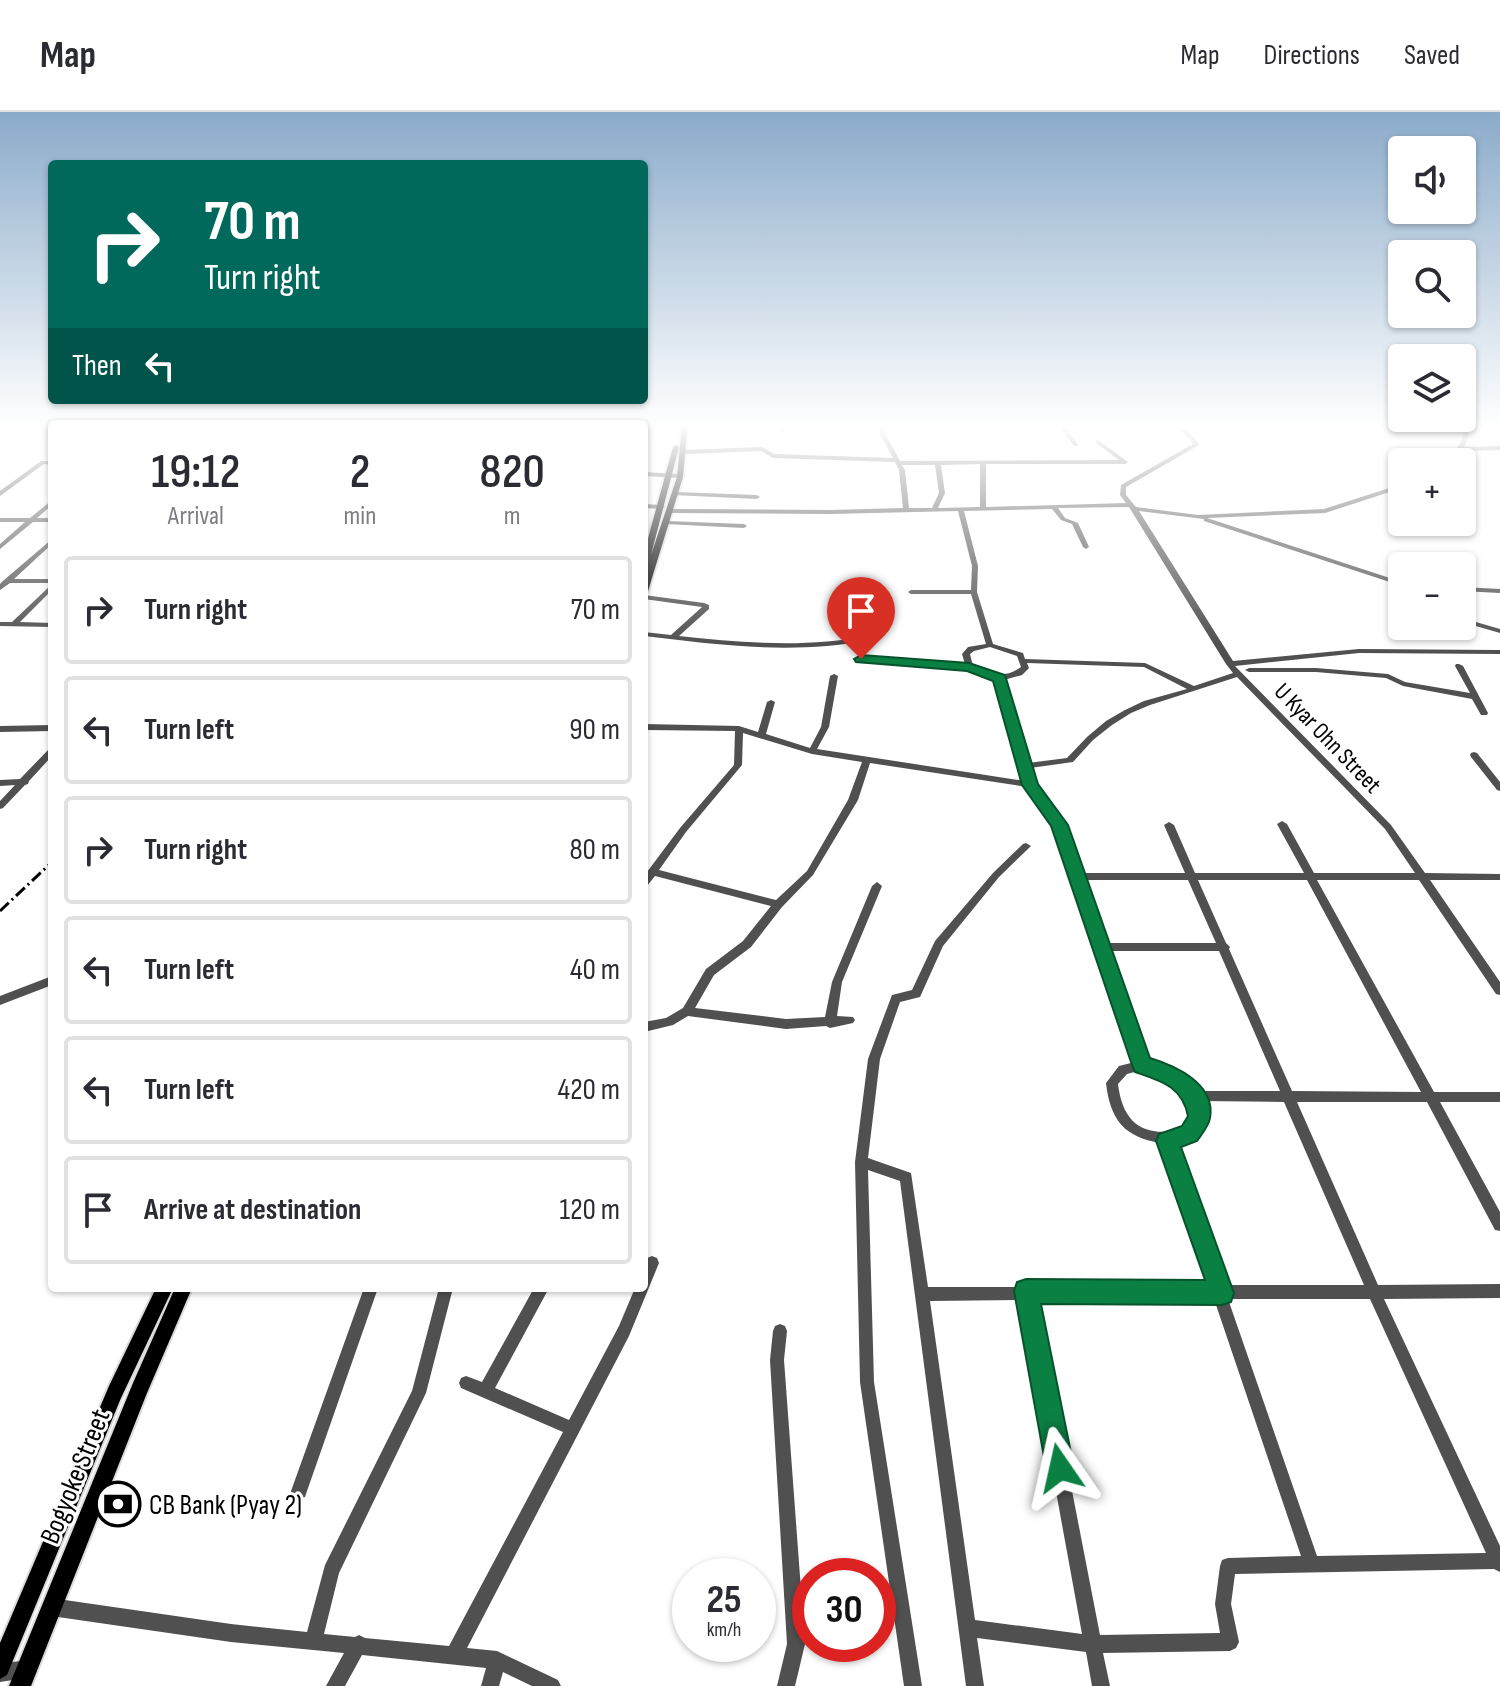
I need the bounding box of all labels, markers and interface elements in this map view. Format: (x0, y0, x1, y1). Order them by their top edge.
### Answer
text: Map (40, 33, 96, 78)
text: Map (1181, 39, 1220, 72)
text: Directions (1264, 39, 1360, 72)
text: Saved (1404, 39, 1460, 72)
map controls (1388, 136, 1476, 640)
button: sound (1388, 136, 1476, 224)
text: 70 m (204, 189, 301, 256)
icon: right (72, 192, 176, 296)
button: search (1388, 240, 1476, 328)
text: Turn right (204, 257, 321, 300)
icon: left (138, 344, 182, 388)
button: layers (1388, 344, 1476, 432)
text: Then (72, 348, 122, 384)
text: 19:12 (151, 444, 240, 501)
text: 2 (350, 444, 370, 501)
text: 820 (480, 444, 545, 501)
button: + (1388, 448, 1476, 536)
text: Arrival (168, 501, 224, 532)
text: min (344, 501, 376, 532)
text: m (504, 501, 520, 532)
button: − (1388, 552, 1476, 640)
pin (827, 577, 895, 659)
icon: right (76, 588, 120, 632)
icon: arrive (839, 589, 883, 633)
text: Turn right (144, 592, 247, 628)
text: 70 m (571, 592, 620, 628)
street label: U Kyar Ohn Street (1268, 677, 1387, 799)
icon: left (76, 708, 120, 752)
text: Turn left (144, 712, 234, 748)
text: 90 m (569, 712, 620, 748)
icon: right (76, 828, 120, 872)
text: Turn right (144, 832, 247, 868)
text: 80 m (569, 832, 620, 868)
icon: left (76, 948, 120, 992)
text: Turn left (144, 952, 234, 988)
text: 40 m (570, 952, 620, 988)
icon: left (76, 1068, 120, 1112)
text: Turn left (144, 1072, 234, 1108)
text: 420 m (558, 1072, 620, 1108)
icon: arrive (76, 1188, 120, 1232)
text: Arrive at destination (144, 1192, 361, 1228)
text: 120 m (559, 1192, 620, 1228)
street label: Bogyoke Street (34, 1405, 117, 1549)
position arrow (1018, 1426, 1102, 1510)
bank icon: CB Bank (Pyay 2) (94, 1480, 142, 1528)
place label: CB Bank (Pyay 2) (149, 1489, 302, 1522)
speed limit sign: 30 (792, 1558, 896, 1662)
text: 25 (706, 1576, 742, 1624)
text: km/h (707, 1618, 741, 1642)

